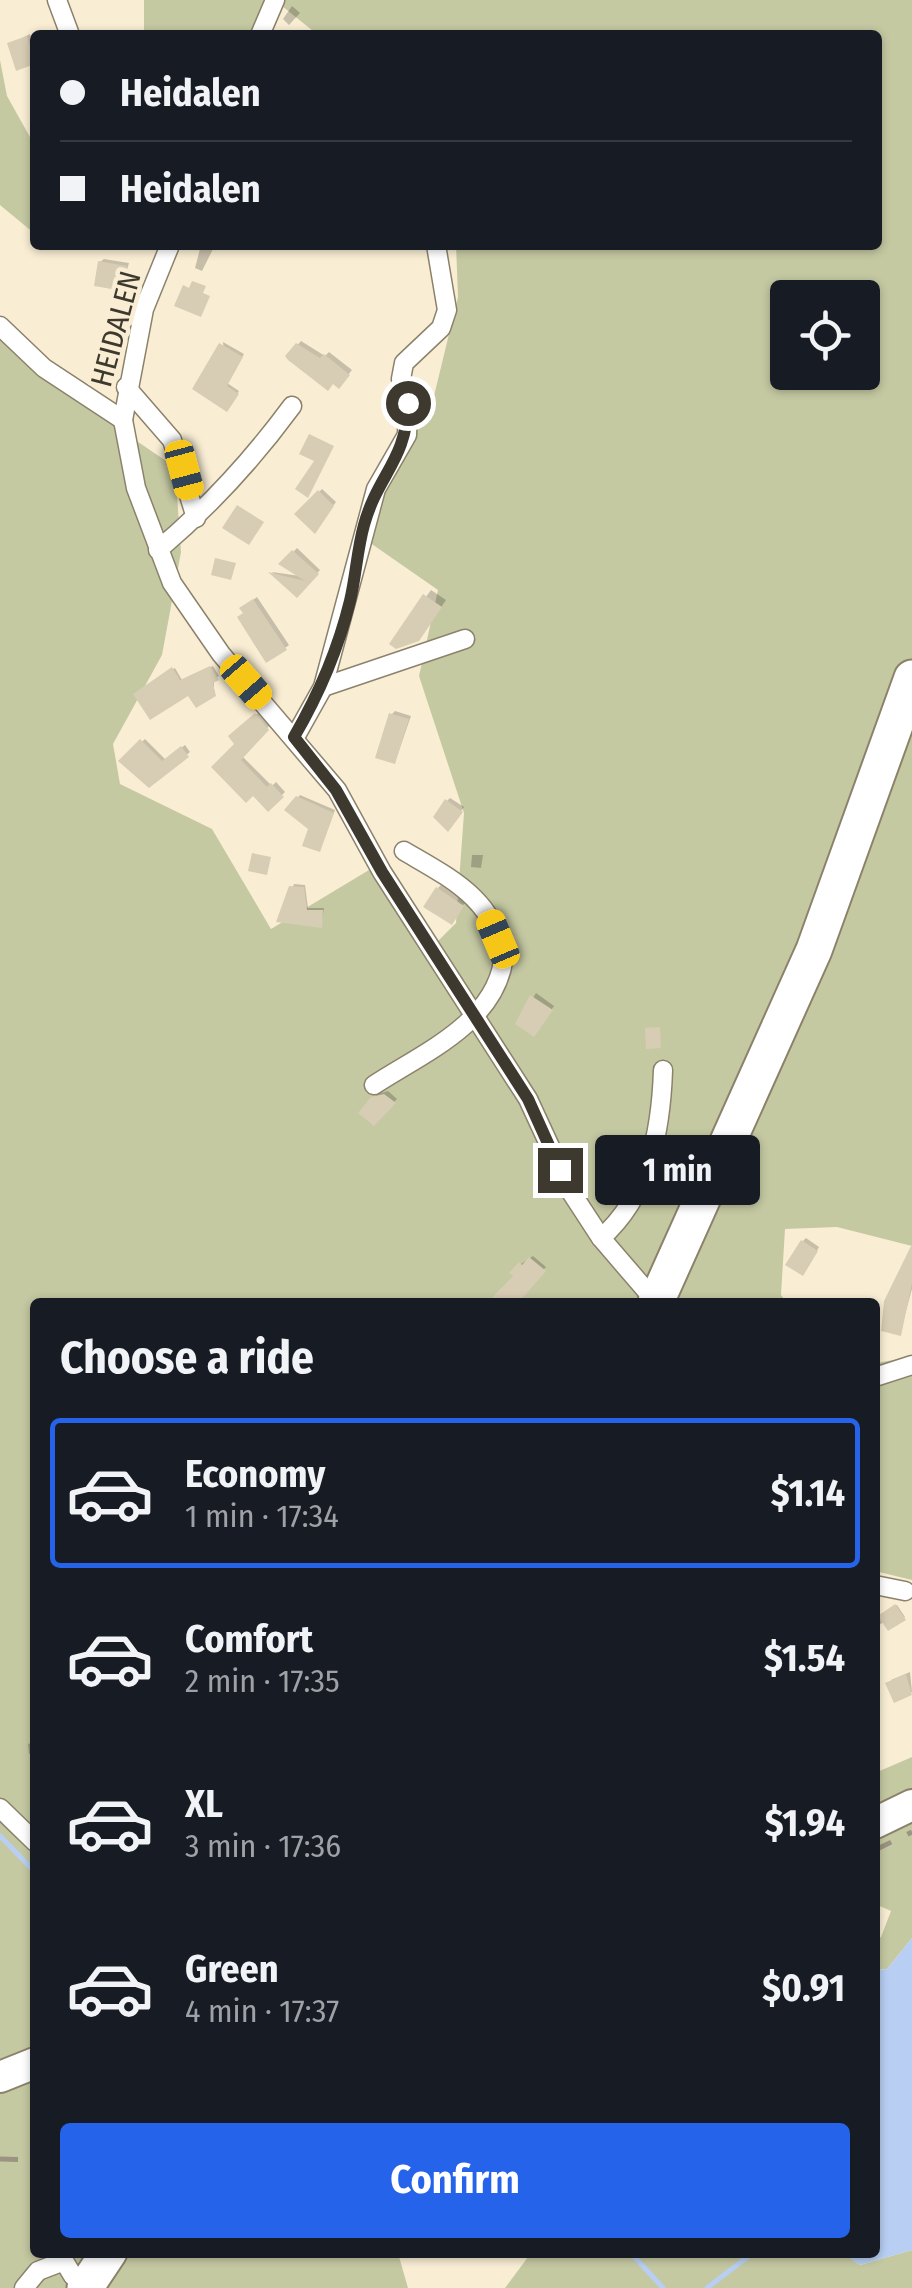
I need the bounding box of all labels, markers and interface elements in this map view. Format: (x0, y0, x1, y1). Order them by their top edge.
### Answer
text: Heidalen (120, 70, 261, 116)
text: Heidalen (120, 166, 261, 212)
street label: HEIDALEN (83, 267, 149, 391)
map controls (770, 280, 880, 390)
button: locate (770, 280, 880, 390)
route start (386, 381, 431, 426)
car (162, 437, 206, 503)
car (215, 650, 277, 714)
car (472, 906, 524, 972)
callout: 1 min (595, 1135, 760, 1205)
route end (538, 1148, 583, 1193)
text: 1 min (643, 1151, 712, 1189)
text: Choose a ride (60, 1331, 314, 1385)
icon: car (65, 1448, 155, 1538)
text: Economy (185, 1451, 325, 1497)
text: $1.14 (771, 1470, 845, 1516)
text: 1 min · 17:34 (185, 1497, 339, 1535)
icon: car (65, 1613, 155, 1703)
text: Comfort (185, 1616, 313, 1662)
text: $1.54 (764, 1635, 845, 1681)
text: 2 min · 17:35 (185, 1662, 340, 1700)
icon: car (65, 1778, 155, 1868)
text: XL (185, 1781, 223, 1827)
text: $1.94 (765, 1800, 845, 1846)
text: 3 min · 17:36 (185, 1827, 341, 1865)
icon: car (65, 1943, 155, 2033)
text: Green (185, 1946, 279, 1992)
text: $0.91 (762, 1965, 845, 2011)
text: 4 min · 17:37 (185, 1992, 339, 2030)
button: Confirm (60, 2123, 850, 2238)

